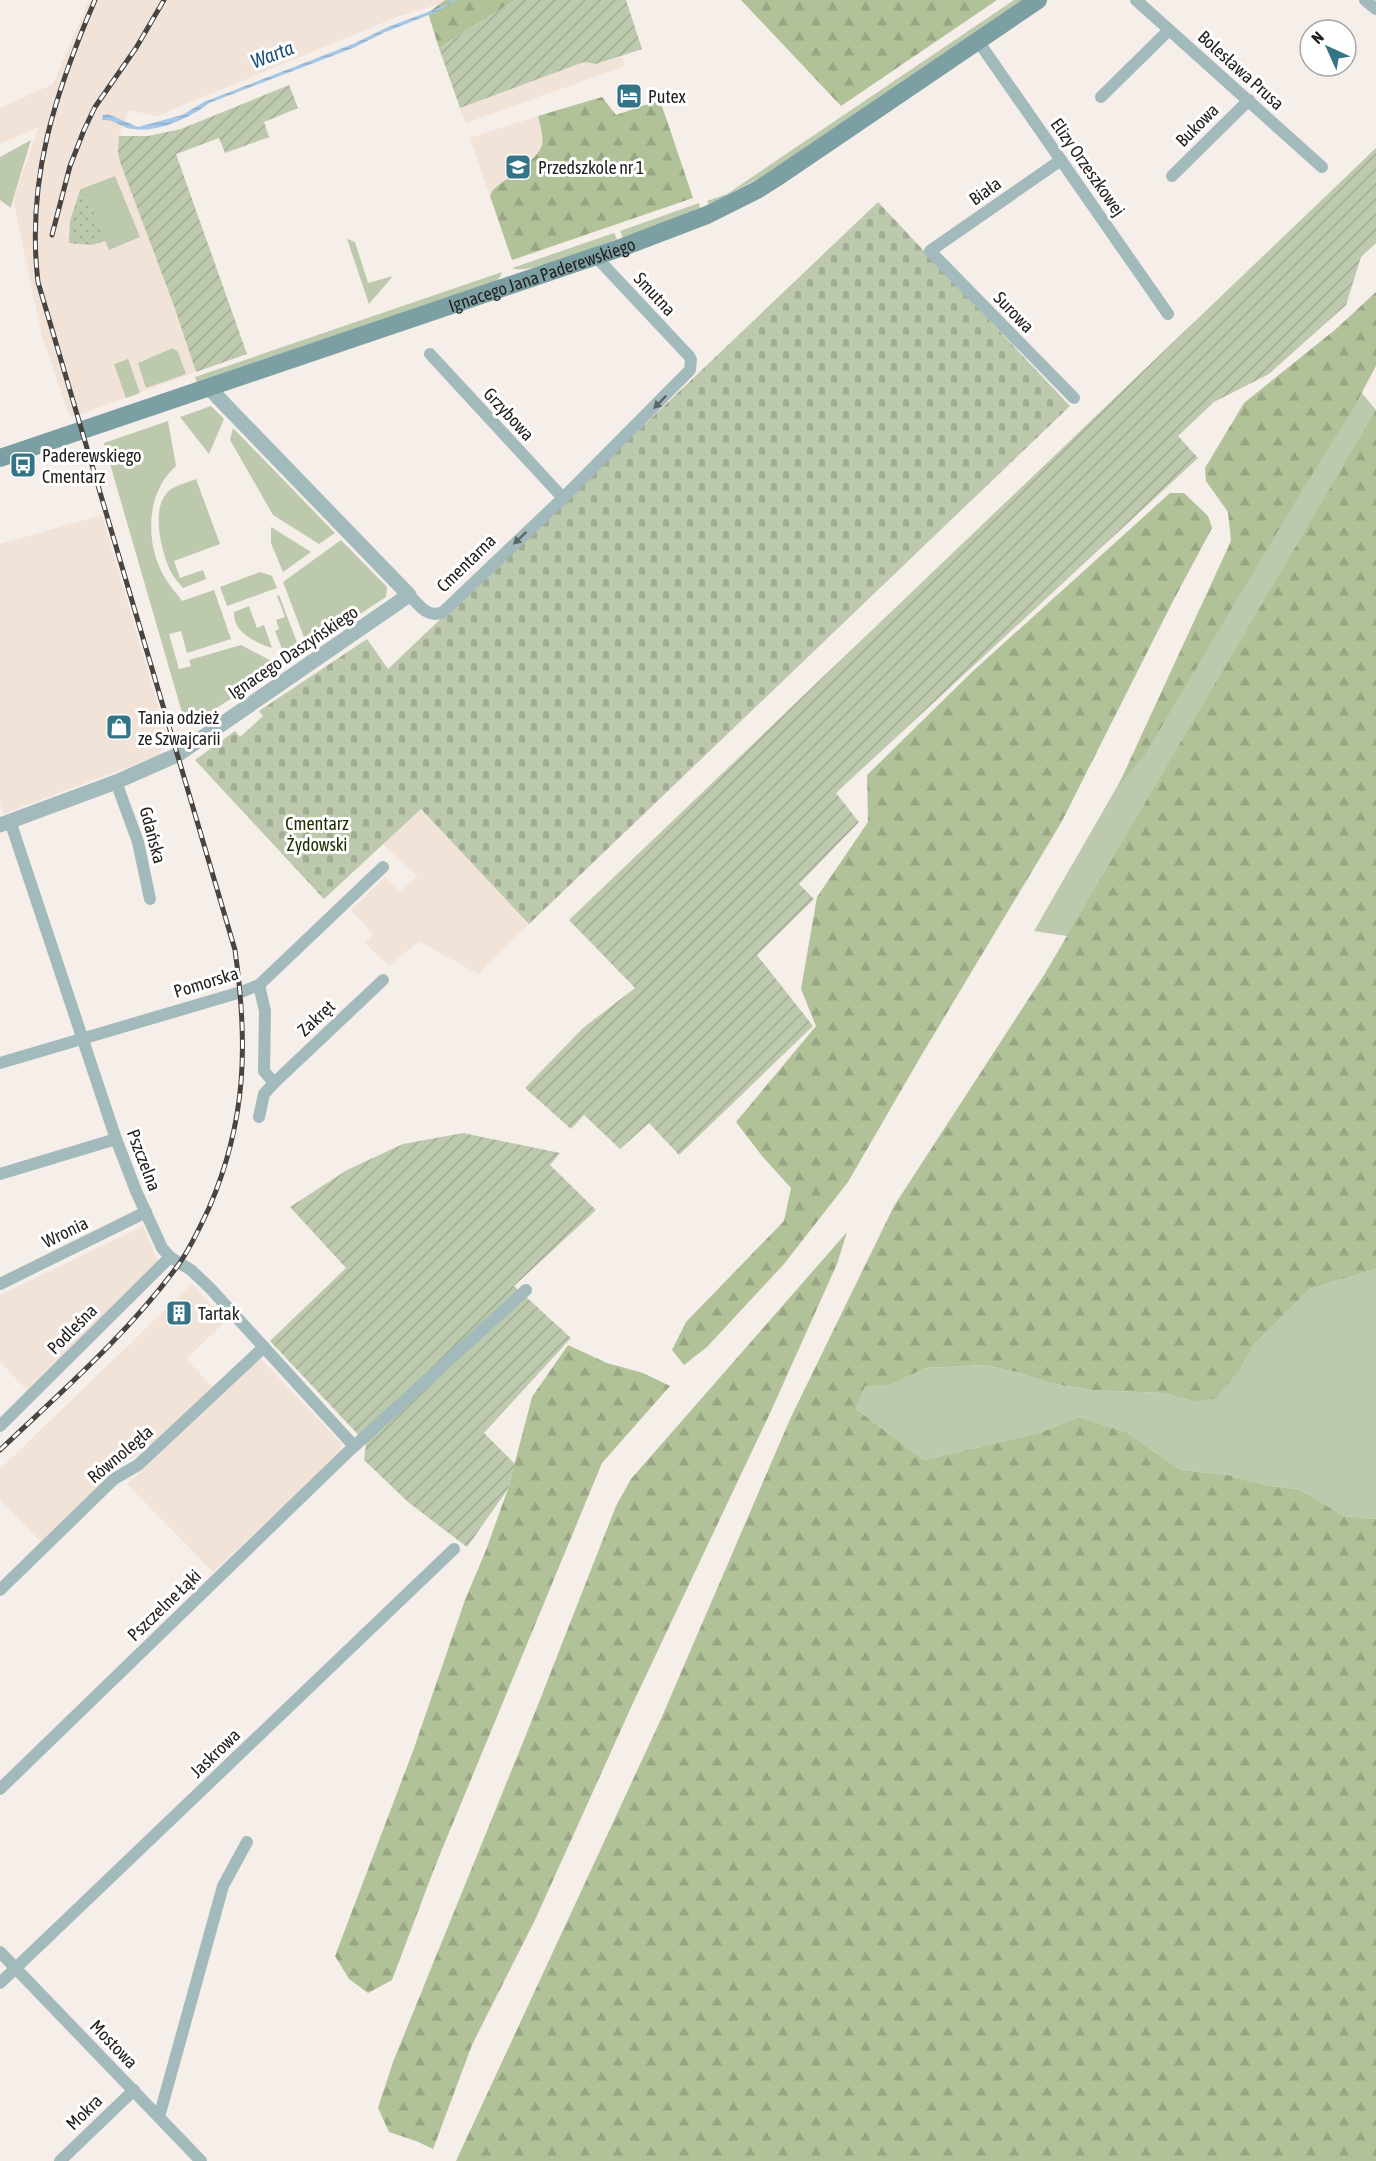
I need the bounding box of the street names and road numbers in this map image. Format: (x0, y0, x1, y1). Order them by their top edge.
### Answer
street label: Bolesława Prusa (1194, 26, 1288, 114)
street label: Bukowa (1171, 99, 1223, 151)
street label: Elizy Orzeszkowej (1046, 114, 1130, 220)
street label: Biała (965, 173, 1005, 209)
street label: Ignacego Jana Paderewskiego (446, 233, 638, 316)
street label: Smutna (630, 268, 680, 320)
street label: Surowa (990, 287, 1038, 337)
street label: Grzybowa (479, 383, 539, 445)
street label: Cmentarna (432, 530, 500, 596)
street label: Ignacego Daszyńskiego (224, 601, 362, 703)
street label: Gdańska (135, 804, 171, 866)
street label: Pomorska (171, 962, 241, 1002)
street label: Zakręt (293, 996, 339, 1040)
street label: Pszczelna (123, 1126, 165, 1194)
street label: Wronia (39, 1212, 91, 1252)
street label: Podleśna (43, 1300, 101, 1358)
street label: Równoległa (83, 1421, 157, 1487)
street label: Pszczelne Łąki (123, 1565, 205, 1645)
street label: Jaskrowa (186, 1724, 244, 1782)
street label: Mostowa (86, 2015, 142, 2073)
street label: Mokra (62, 2090, 106, 2134)

